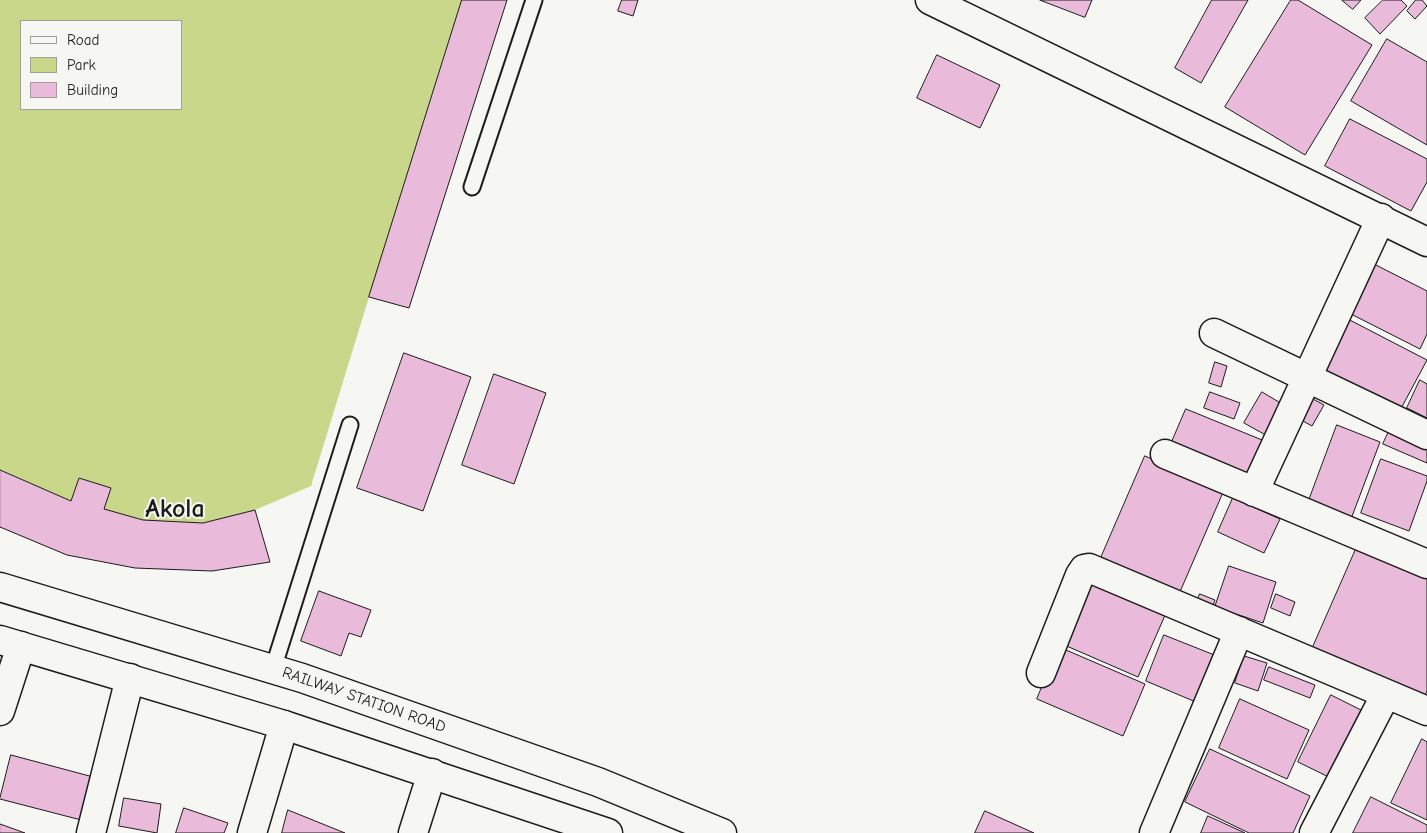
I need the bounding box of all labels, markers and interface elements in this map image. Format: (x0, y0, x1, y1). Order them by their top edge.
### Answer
legend (20, 20, 182, 110)
text: Road (67, 31, 99, 49)
text: Park (67, 56, 96, 74)
text: Building (67, 81, 118, 99)
district label: Akola (145, 494, 205, 526)
street label: RAILWAY STATION ROAD (280, 663, 448, 737)

